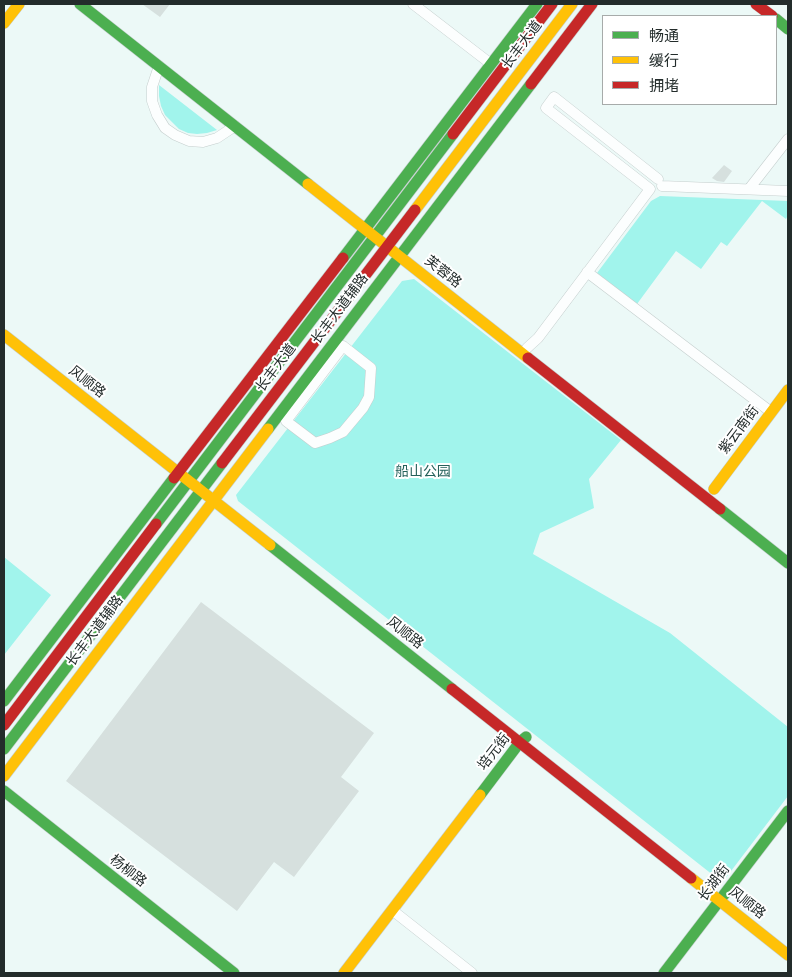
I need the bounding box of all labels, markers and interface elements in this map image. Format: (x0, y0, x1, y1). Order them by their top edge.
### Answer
legend (602, 15, 777, 105)
street label: 长丰大道 (498, 18, 546, 72)
text: 畅通 (649, 27, 679, 45)
text: 缓行 (649, 52, 679, 70)
text: 拥堵 (649, 77, 679, 95)
street label: 芙蓉路 (421, 252, 465, 292)
street label: 长丰大道辅路 (308, 270, 372, 348)
street label: 长丰大道 (252, 341, 300, 395)
street label: 风顺路 (65, 362, 109, 402)
street label: 紫云南街 (715, 403, 763, 457)
park label: 船山公园 (395, 464, 451, 480)
street label: 长丰大道辅路 (63, 592, 127, 670)
street label: 风顺路 (383, 613, 427, 653)
street label: 培元街 (474, 730, 514, 774)
street label: 杨柳路 (106, 851, 150, 891)
street label: 长湖街 (695, 861, 733, 905)
street label: 风顺路 (725, 883, 769, 923)

